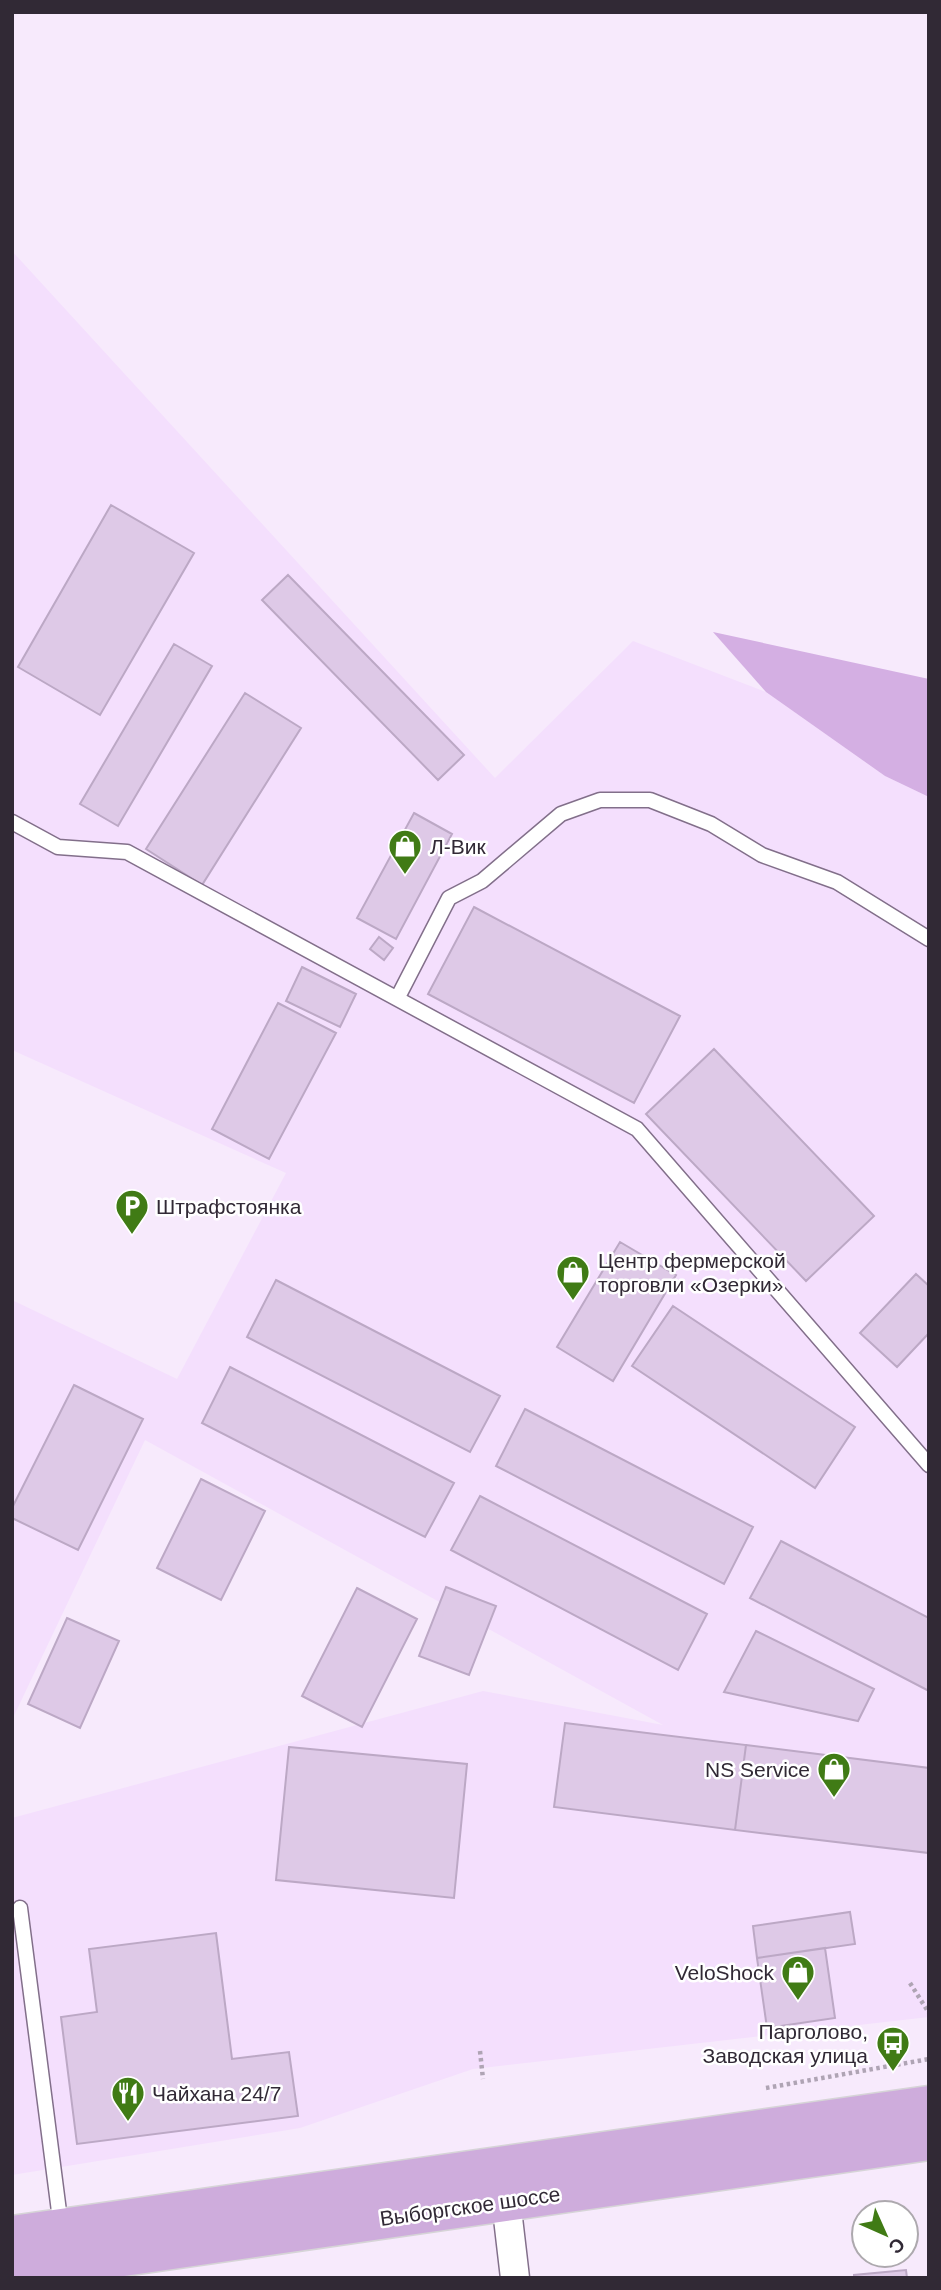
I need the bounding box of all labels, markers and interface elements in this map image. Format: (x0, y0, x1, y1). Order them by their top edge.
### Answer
shop icon: Л-Вик (386, 827, 424, 876)
place label: Л-Вик (430, 835, 487, 858)
parking icon: Штрафстоянка (113, 1187, 151, 1236)
place label: Штрафстоянка (156, 1195, 302, 1218)
place label: Центр фермерской торговли «Озерки» (598, 1249, 786, 1296)
shop icon: Центр фермерской торговли «Озерки» (554, 1253, 592, 1302)
shop icon: NS Service (815, 1750, 853, 1799)
place label: NS Service (705, 1758, 810, 1781)
shop icon: VeloShock (779, 1953, 817, 2002)
place label: VeloShock (675, 1961, 774, 1984)
place label: Парголово, Заводская улица (702, 2020, 868, 2067)
bus stop icon: Парголово, Заводская улица (874, 2024, 912, 2073)
restaurant icon: Чайхана 24/7 (109, 2074, 147, 2123)
place label: Чайхана 24/7 (152, 2082, 281, 2105)
street label: Выборгское шоссе (378, 2182, 562, 2230)
north arrow (850, 2199, 920, 2269)
text: С (884, 2233, 909, 2258)

